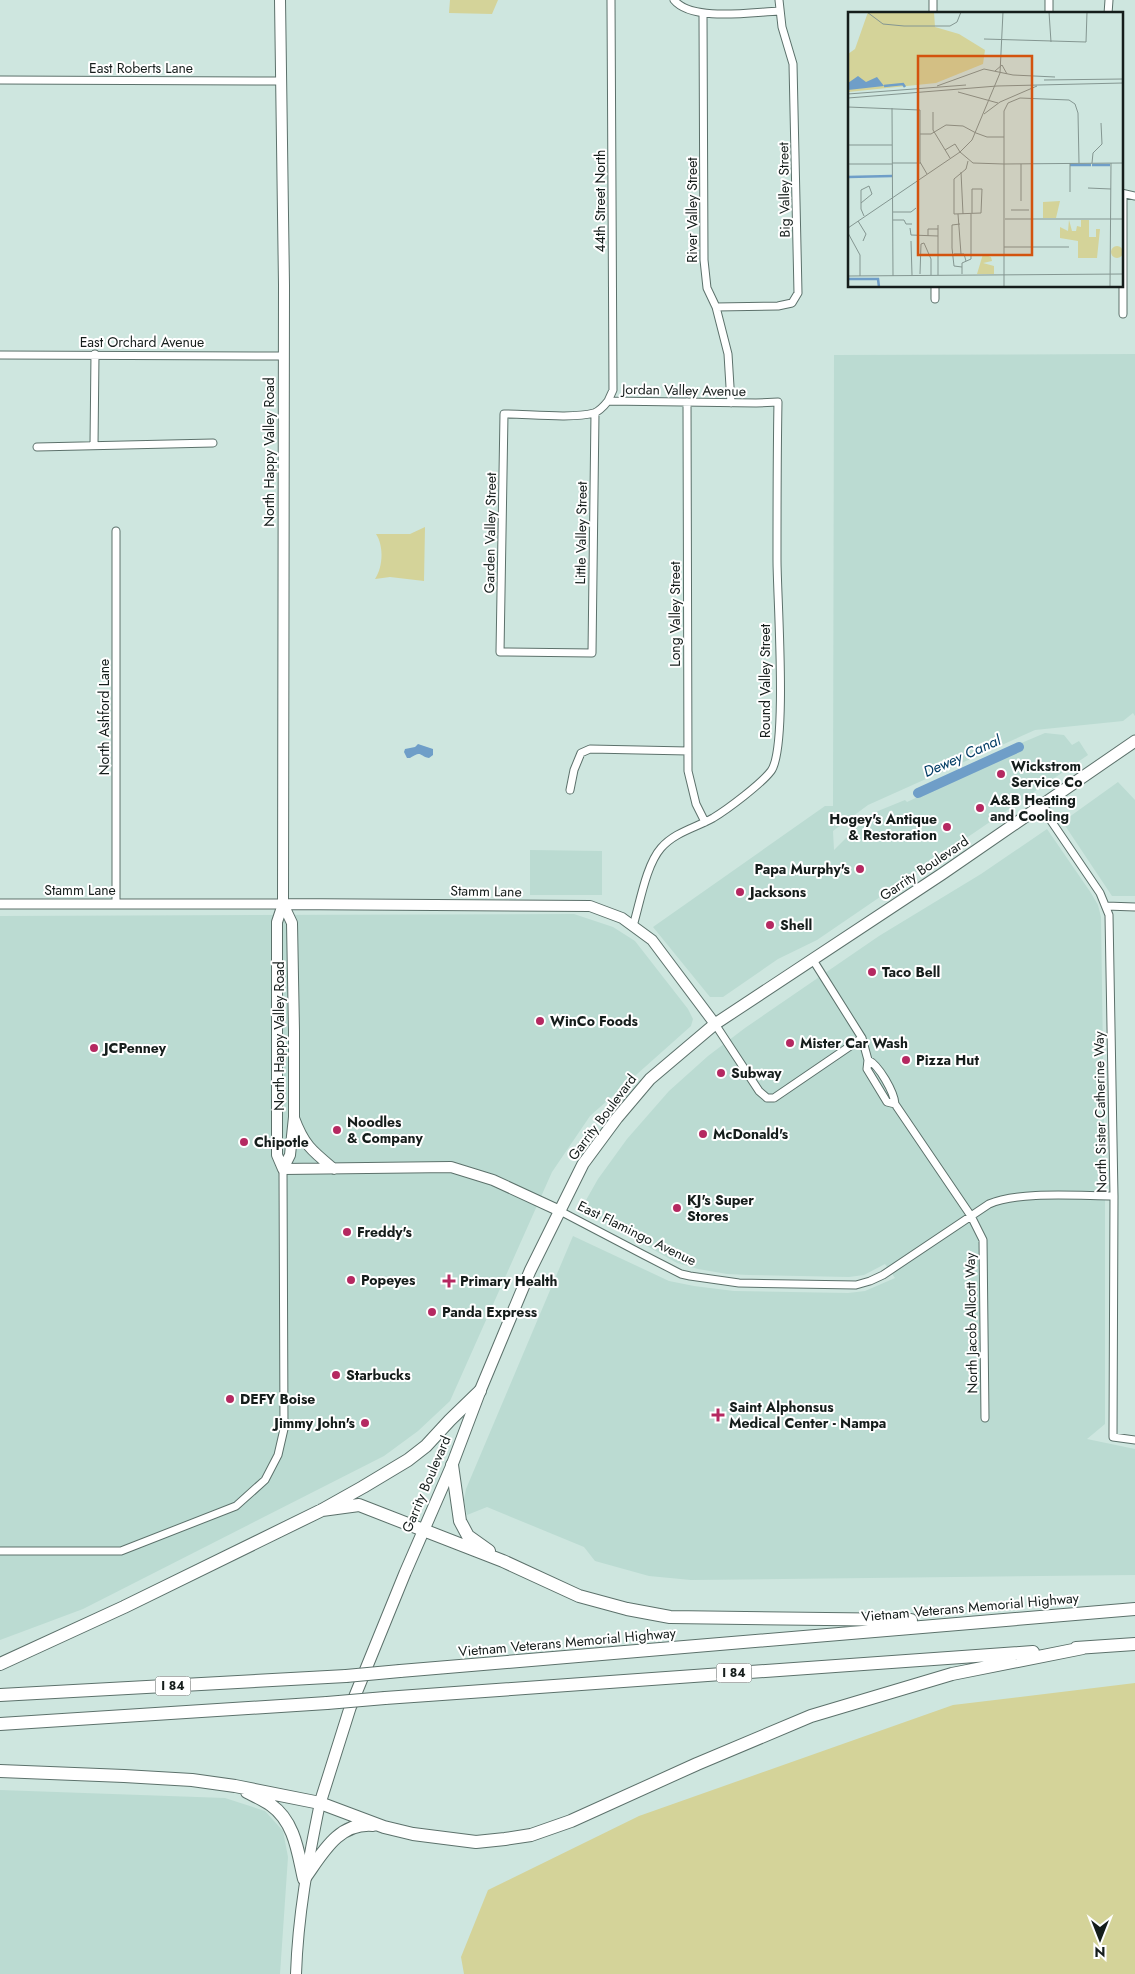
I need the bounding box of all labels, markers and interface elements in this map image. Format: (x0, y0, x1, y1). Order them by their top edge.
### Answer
inset map (848, 12, 1122, 288)
street label: East Roberts Lane (89, 58, 193, 78)
street label: Big Valley Street (773, 141, 795, 238)
street label: 44th Street North (590, 150, 610, 252)
street label: River Valley Street (682, 157, 702, 263)
street label: East Orchard Avenue (80, 332, 204, 352)
street label: North Happy Valley Road (259, 377, 279, 527)
street label: Jordan Valley Avenue (620, 379, 746, 401)
street label: Garden Valley Street (479, 472, 501, 594)
street label: Little Valley Street (570, 481, 592, 585)
street label: Long Valley Street (665, 561, 685, 667)
street label: Round Valley Street (755, 623, 775, 738)
street label: North Ashford Lane (94, 659, 114, 775)
water label: Dewey Canal (920, 729, 1005, 783)
place label: Wickstrom Service Co (1011, 756, 1082, 792)
marker: Wickstrom Service Co (995, 768, 1007, 780)
place label: A&B Heating and Cooling (989, 790, 1076, 826)
marker: A&B Heating and Cooling (974, 802, 986, 814)
place label: Hogey's Antique & Restoration (829, 809, 937, 845)
marker: Hogey's Antique & Restoration (941, 821, 953, 833)
street label: Garrity Boulevard (876, 831, 972, 905)
place label: Papa Murphy's (754, 859, 851, 879)
marker: Papa Murphy's (854, 863, 866, 875)
street label: Stamm Lane (44, 880, 116, 900)
street label: Stamm Lane (450, 880, 522, 902)
place label: Jacksons (747, 882, 807, 902)
marker: Jacksons (734, 886, 746, 898)
place label: Shell (780, 915, 812, 935)
marker: Shell (764, 919, 776, 931)
street label: North Happy Valley Road (269, 961, 289, 1111)
place label: Taco Bell (882, 962, 940, 982)
marker: Taco Bell (866, 966, 878, 978)
place label: WinCo Foods (550, 1011, 639, 1031)
marker: WinCo Foods (534, 1015, 546, 1027)
street label: North Sister Catherine Way (1089, 1030, 1111, 1193)
place label: Mister Car Wash (800, 1033, 908, 1053)
marker: Mister Car Wash (784, 1037, 796, 1049)
place label: JCPenney (101, 1038, 167, 1058)
marker: JCPenney (88, 1042, 100, 1054)
place label: Pizza Hut (916, 1050, 979, 1070)
marker: Pizza Hut (900, 1054, 912, 1066)
place label: Subway (731, 1063, 782, 1083)
marker: Subway (715, 1067, 727, 1079)
street label: Garrity Boulevard (563, 1070, 641, 1164)
place label: Noodles & Company (347, 1112, 423, 1148)
marker: Noodles & Company (331, 1124, 343, 1136)
place label: McDonald's (713, 1124, 789, 1144)
marker: McDonald's (697, 1128, 709, 1140)
place label: Chipotle (254, 1132, 309, 1152)
marker: Chipotle (238, 1136, 250, 1148)
place label: KJ's Super Stores (687, 1190, 754, 1226)
street label: East Flamingo Avenue (574, 1196, 700, 1270)
marker: KJ's Super Stores (671, 1202, 683, 1214)
place label: Freddy's (357, 1222, 412, 1242)
marker: Freddy's (341, 1226, 353, 1238)
street label: North Jacob Allcott Way (960, 1251, 982, 1394)
place label: Popeyes (361, 1270, 416, 1290)
place label: Primary Health (460, 1271, 558, 1291)
marker: Popeyes (345, 1274, 357, 1286)
marker: Primary Health (442, 1274, 456, 1288)
place label: Panda Express (442, 1302, 538, 1322)
marker: Panda Express (426, 1306, 438, 1318)
place label: Starbucks (346, 1365, 411, 1385)
marker: Starbucks (330, 1369, 342, 1381)
place label: DEFY Boise (240, 1389, 315, 1409)
marker: DEFY Boise (224, 1393, 236, 1405)
place label: Saint Alphonsus Medical Center - Nampa (729, 1397, 886, 1433)
marker: Saint Alphonsus Medical Center - Nampa (711, 1408, 725, 1422)
place label: Jimmy John's (271, 1413, 356, 1433)
marker: Jimmy John's (359, 1417, 371, 1429)
street label: Garrity Boulevard (397, 1433, 455, 1535)
street label: Vietnam Veterans Memorial Highway (860, 1587, 1080, 1626)
street label: Vietnam Veterans Memorial Highway (457, 1622, 677, 1661)
road number: I 84 (716, 1664, 752, 1682)
road number: I 84 (156, 1676, 190, 1695)
north arrow (1075, 1914, 1125, 1964)
text: N (1094, 1942, 1106, 1962)

